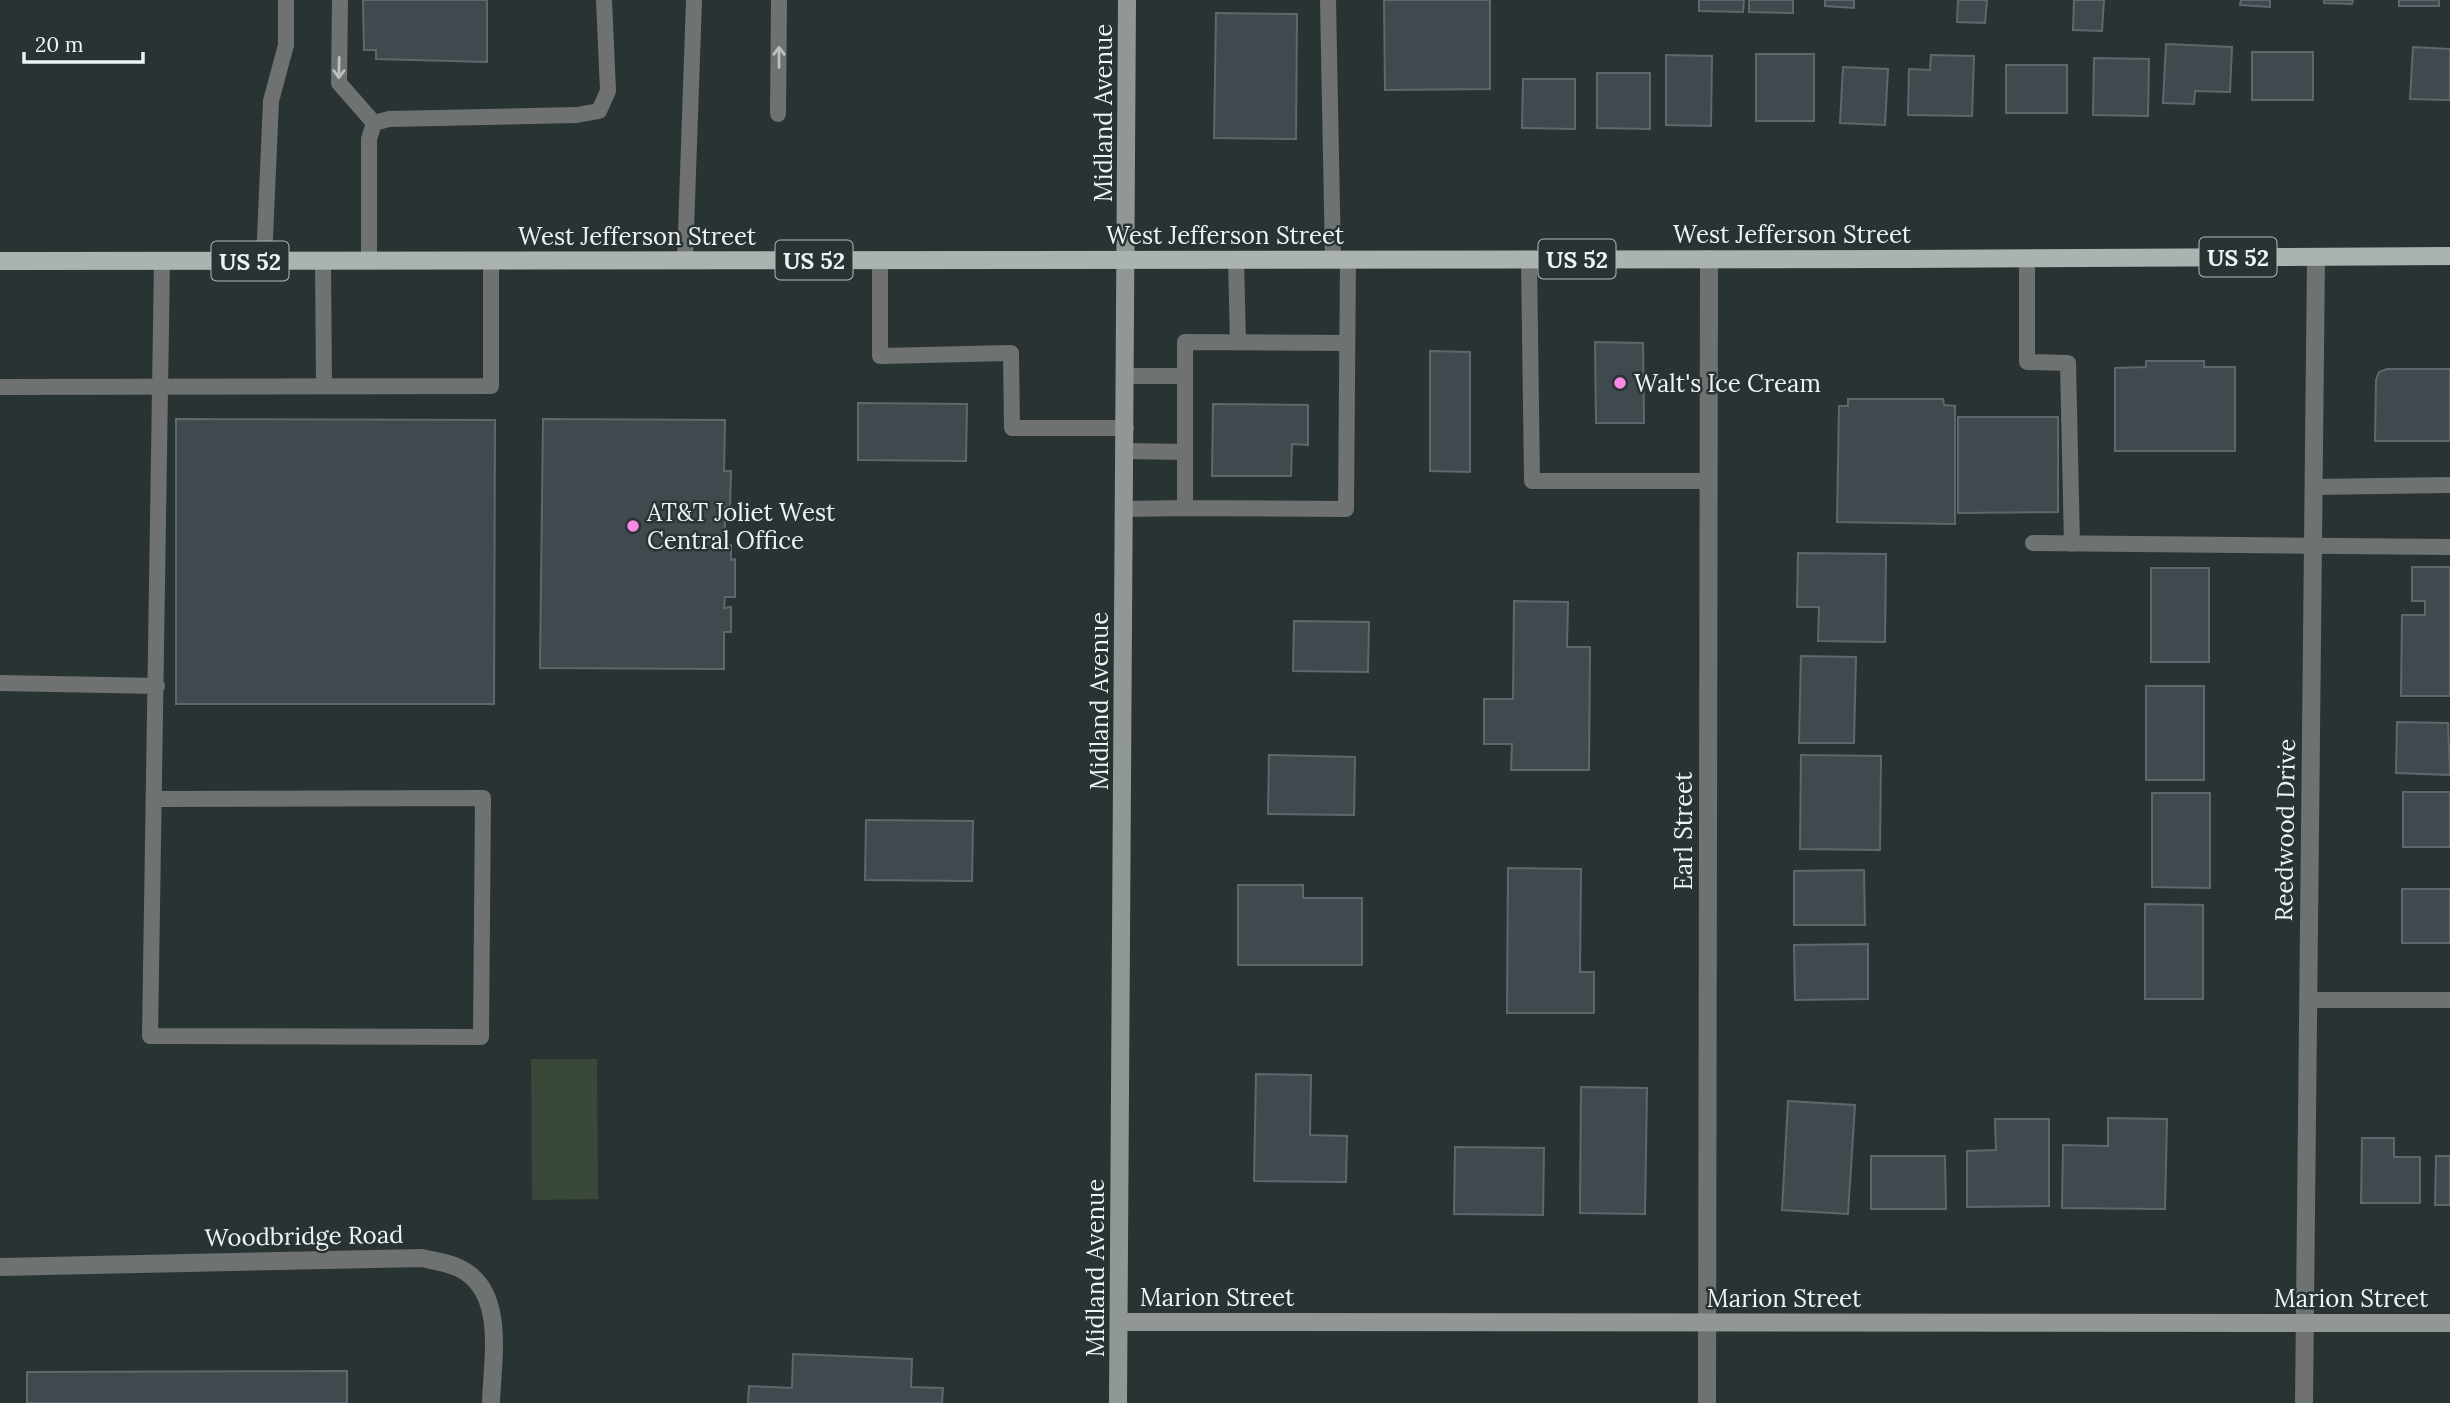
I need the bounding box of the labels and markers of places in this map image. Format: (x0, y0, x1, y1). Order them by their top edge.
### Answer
place label: Walt's Ice Cream (1634, 368, 1821, 399)
marker: Walt's Ice Cream (1612, 375, 1628, 391)
place label: AT&T Joliet West Central Office (646, 497, 836, 556)
marker: AT&T Joliet West Central Office (625, 518, 641, 534)

